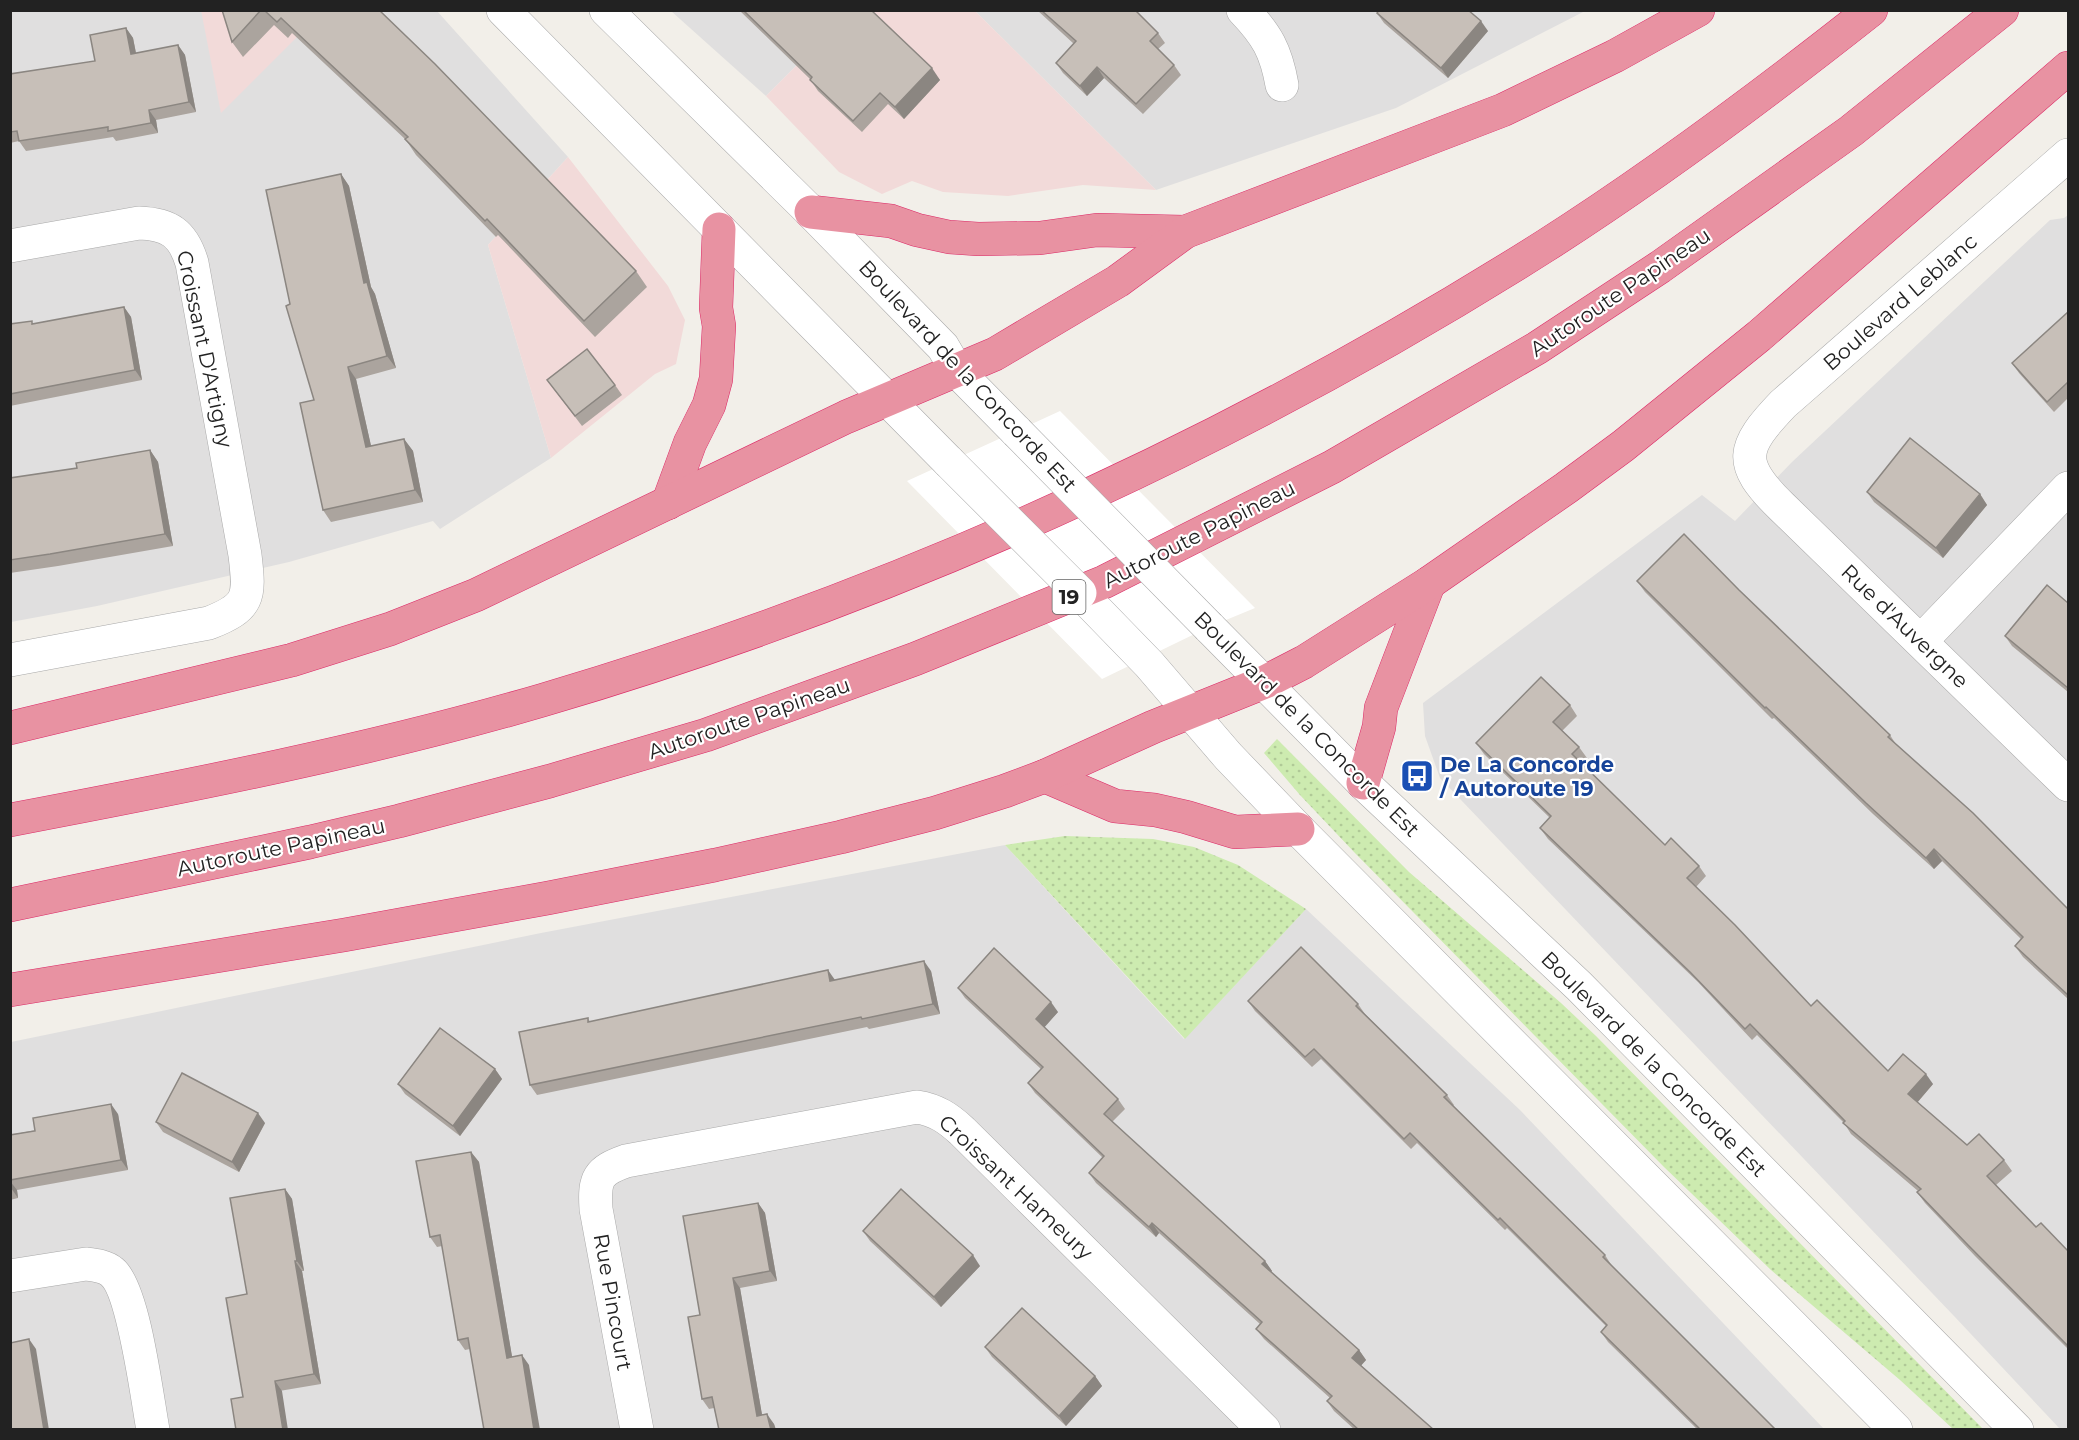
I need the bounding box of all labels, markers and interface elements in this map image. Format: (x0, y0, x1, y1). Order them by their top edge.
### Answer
street label: Autoroute Papineau (1525, 222, 1715, 362)
street label: Boulevard Leblanc (1818, 228, 1982, 376)
street label: Croissant D'Artigny (172, 248, 238, 450)
street label: Boulevard de la Concorde Est (854, 255, 1082, 497)
street label: Autoroute Papineau (1099, 475, 1299, 593)
street label: Rue d'Auvergne (1836, 559, 1974, 693)
road number: 19 (1052, 580, 1086, 614)
street label: Boulevard de la Concorde Est (1189, 606, 1425, 842)
street label: Autoroute Papineau (645, 672, 853, 764)
place label: De La Concorde / Autoroute 19 (1439, 752, 1614, 801)
bus stop icon: De La Concorde / Autoroute 19 (1399, 758, 1435, 794)
street label: Autoroute Papineau (175, 813, 387, 881)
street label: Boulevard de la Concorde Est (1536, 946, 1772, 1182)
street label: Croissant Hameury (934, 1109, 1099, 1265)
street label: Rue Pincourt (589, 1232, 637, 1372)

